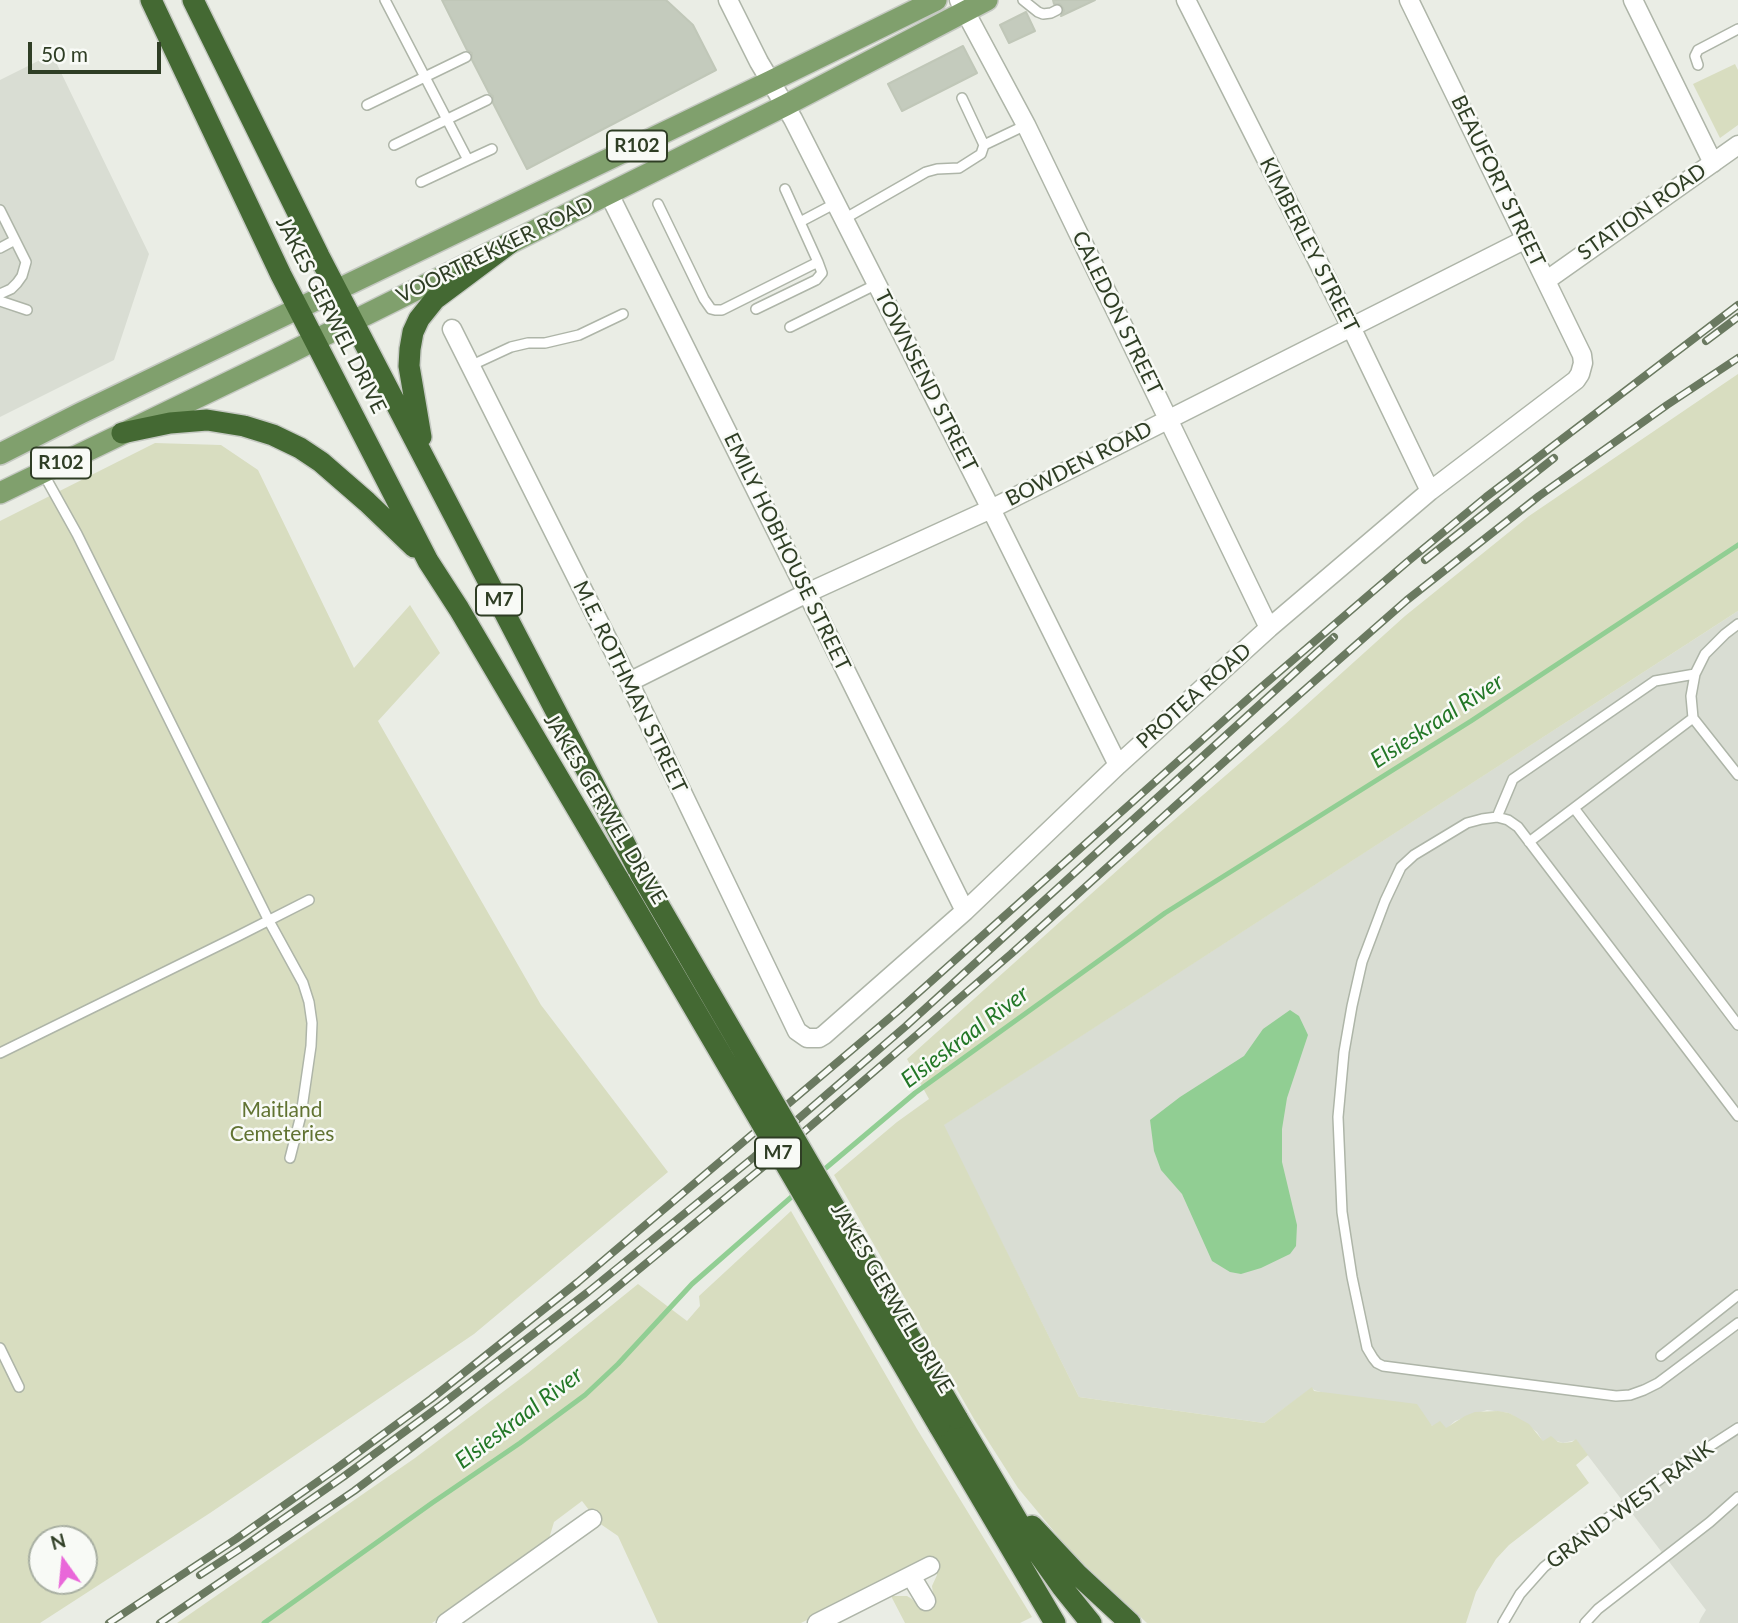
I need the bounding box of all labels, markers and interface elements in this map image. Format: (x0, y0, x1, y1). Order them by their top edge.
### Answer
scale bar (32, 28, 164, 72)
text: 50 m (41, 41, 88, 66)
street label: BEAUFORT STREET (1446, 91, 1550, 271)
road number: R102 (607, 130, 667, 162)
street label: KIMBERLEY STREET (1254, 153, 1364, 337)
street label: STATION ROAD (1573, 158, 1711, 266)
street label: VOORTREKKER ROAD (392, 191, 598, 309)
street label: JAKES GERWEL DRIVE (270, 212, 392, 418)
street label: CALEDON STREET (1066, 227, 1168, 399)
street label: TOWNSEND STREET (869, 286, 983, 476)
street label: BOWDEN ROAD (1002, 416, 1156, 512)
street label: EMILY HOBHOUSE STREET (718, 429, 856, 675)
road number: R102 (31, 447, 91, 478)
street label: M.E. ROTHMAN STREET (568, 577, 692, 797)
road number: M7 (476, 584, 522, 615)
street label: PROTEA ROAD (1132, 638, 1256, 754)
water label: Elsieskraal River (1366, 668, 1508, 774)
street label: JAKES GERWEL DRIVE (538, 709, 672, 909)
water label: Elsieskraal River (896, 980, 1034, 1094)
park label: Maitland Cemeteries (230, 1097, 334, 1147)
road number: M7 (755, 1138, 801, 1168)
street label: JAKES GERWEL DRIVE (825, 1198, 959, 1398)
water label: Elsieskraal River (450, 1361, 588, 1475)
street label: GRAND WEST RANK (1542, 1436, 1718, 1574)
north arrow (28, 1525, 98, 1595)
text: N (48, 1528, 68, 1554)

